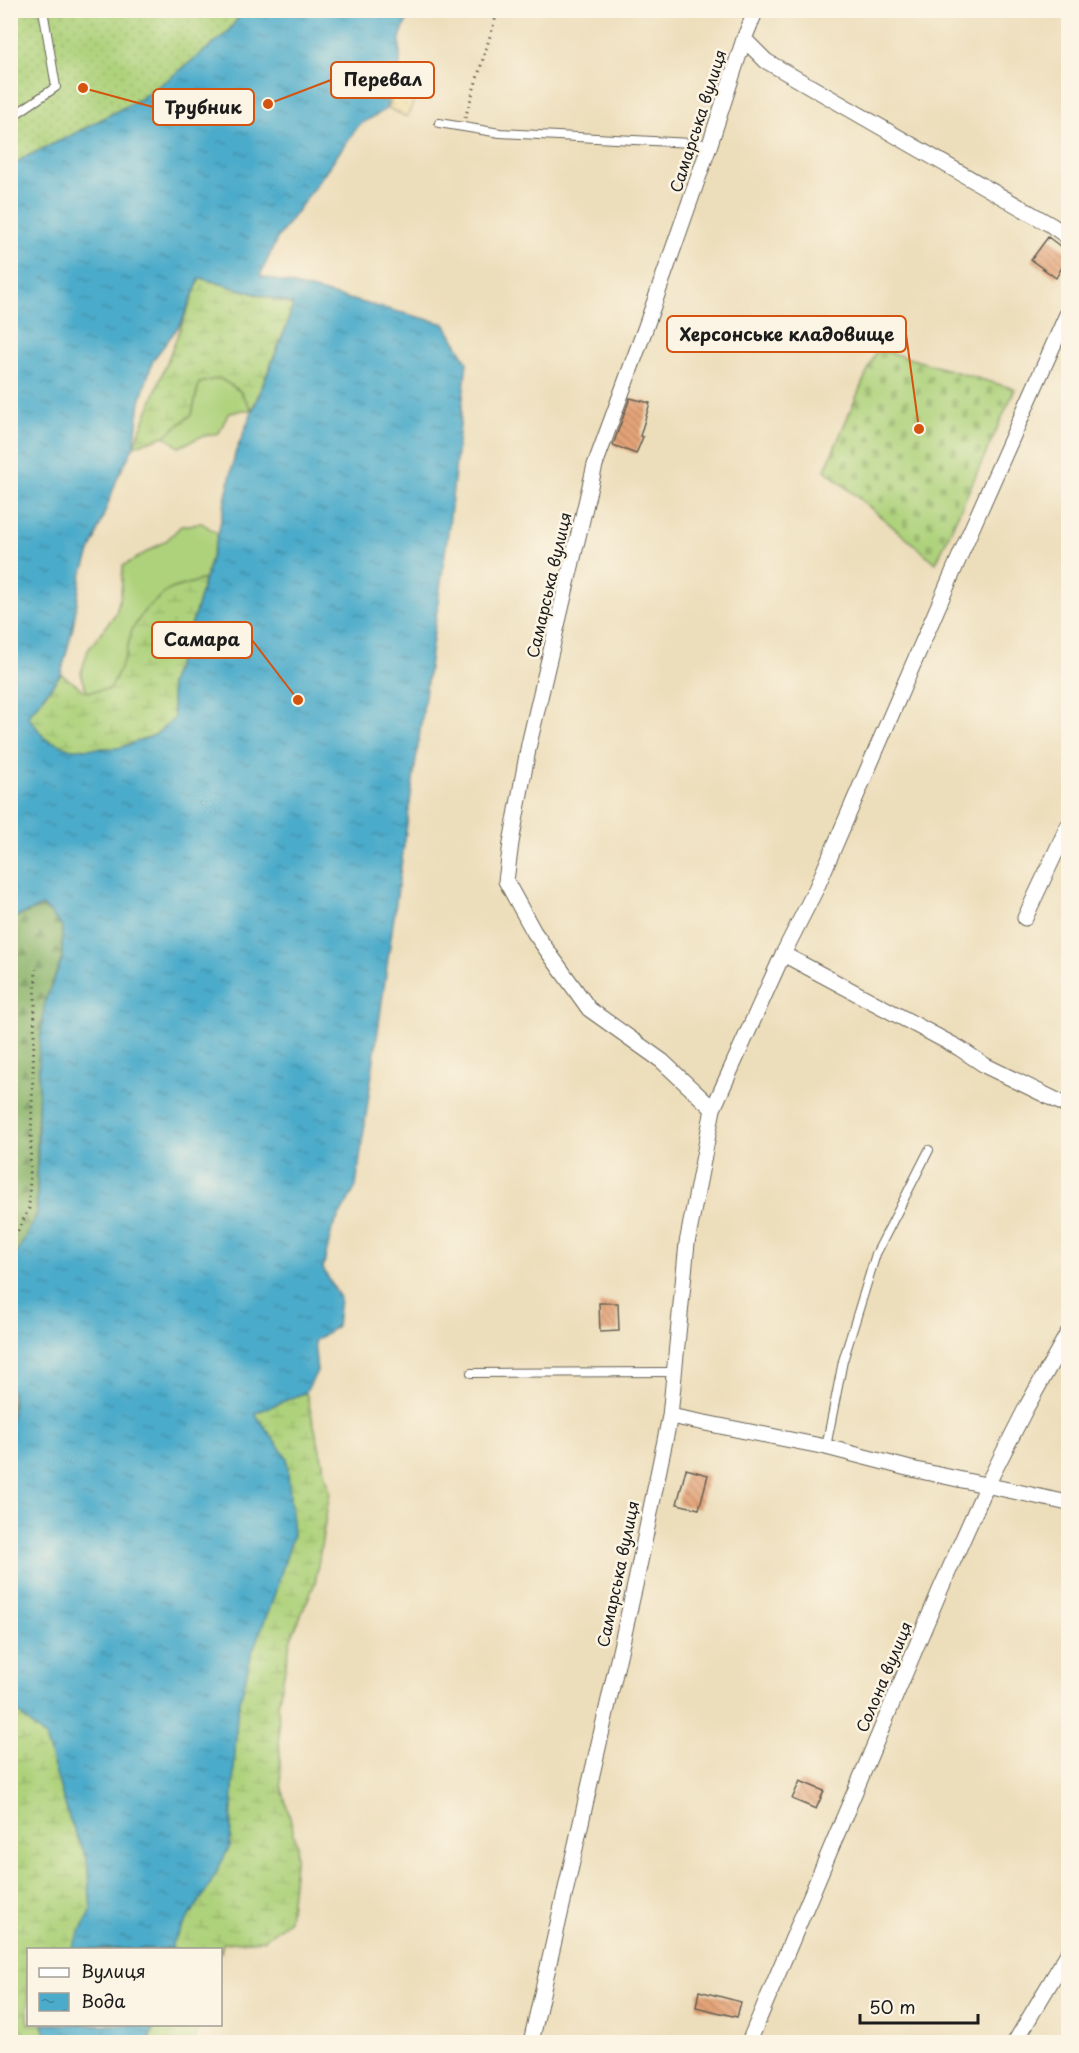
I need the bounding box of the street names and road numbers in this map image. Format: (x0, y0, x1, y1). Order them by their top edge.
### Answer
street label: Самарська вулиця (663, 46, 731, 195)
street label: Самарська вулиця (520, 509, 576, 660)
street label: Самарська вулиця (590, 1498, 644, 1649)
street label: Солона вулиця (849, 1617, 917, 1736)

